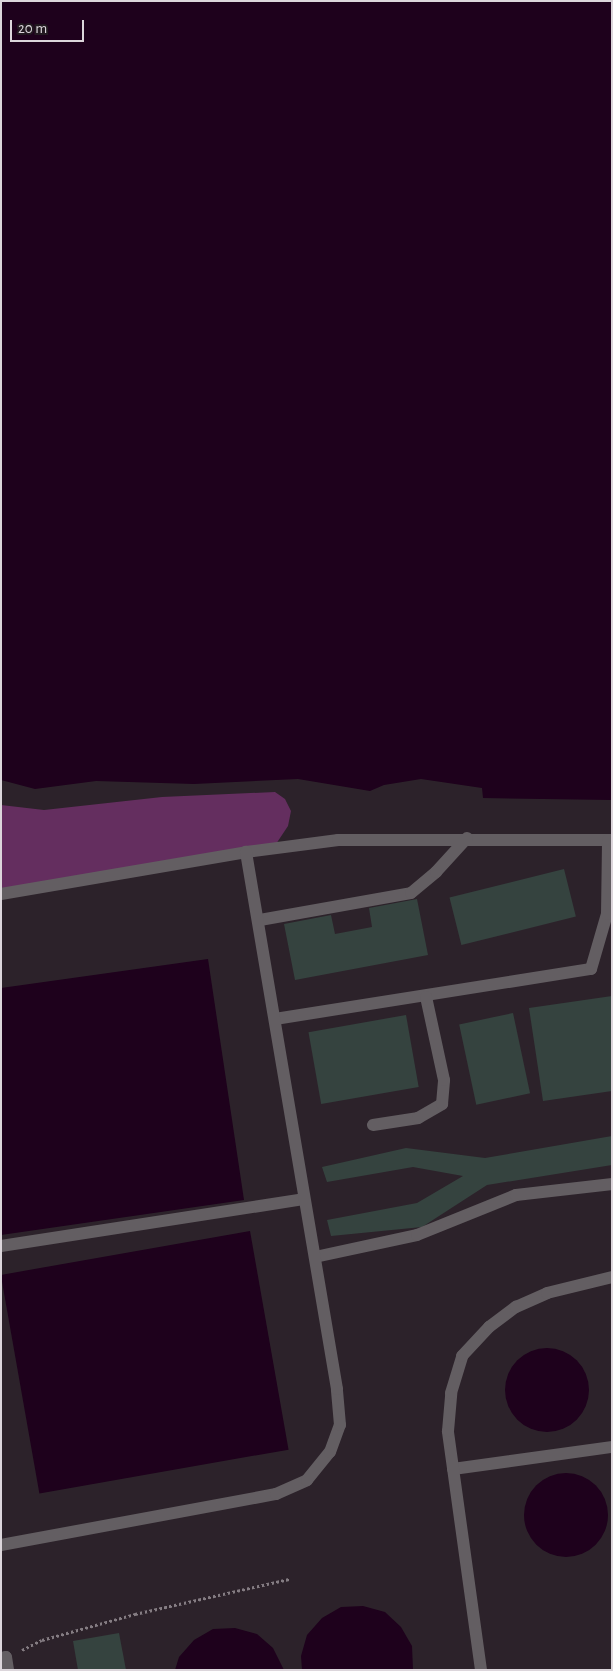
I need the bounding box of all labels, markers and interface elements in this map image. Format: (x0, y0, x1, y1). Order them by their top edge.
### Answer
scale bar (12, 10, 86, 42)
text: 20 m (18, 21, 47, 36)

